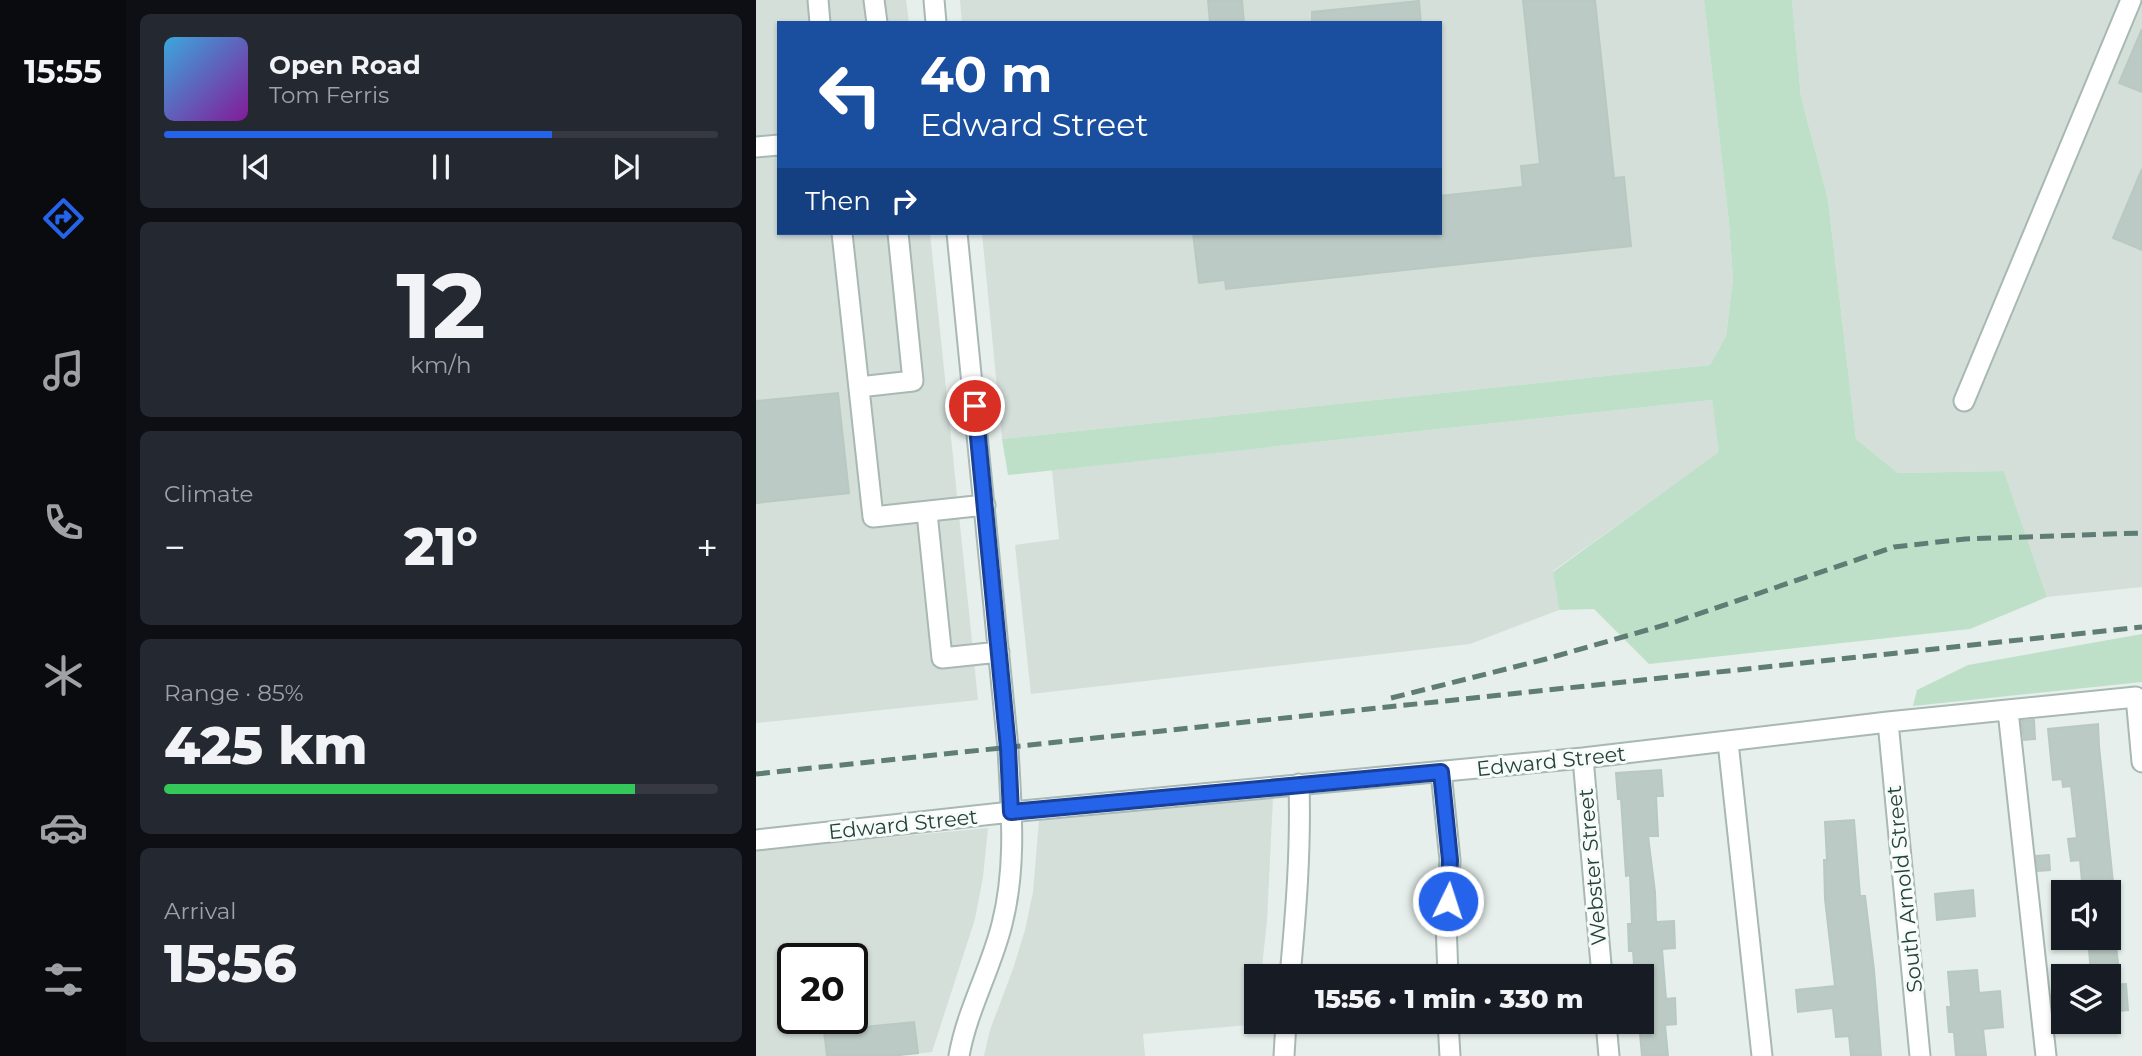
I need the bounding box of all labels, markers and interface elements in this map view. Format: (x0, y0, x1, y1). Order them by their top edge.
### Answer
text: 40 m (920, 45, 1052, 104)
text: Open Road (269, 49, 421, 81)
icon: left (805, 49, 896, 140)
text: 15:55 (24, 52, 102, 91)
text: Tom Ferris (269, 81, 389, 109)
text: Edward Street (920, 105, 1149, 144)
icon: previous (237, 148, 275, 186)
icon: pause (422, 148, 460, 186)
icon: next (607, 148, 645, 186)
icon: right (885, 182, 923, 220)
text: Then (805, 185, 871, 217)
icon: directions (39, 194, 88, 243)
text: 12 (396, 250, 486, 361)
icon: music (39, 346, 88, 395)
text: km/h (410, 351, 472, 379)
pin (945, 376, 1005, 436)
icon: arrive (956, 387, 994, 425)
text: Climate (164, 480, 253, 508)
icon: phone (39, 498, 88, 547)
text: 21° (404, 515, 478, 578)
text: − (164, 524, 186, 571)
text: + (696, 524, 718, 571)
icon: climate (39, 651, 88, 700)
text: Range · 85% (164, 679, 304, 707)
text: 425 km (164, 714, 368, 777)
street label: Edward Street (1475, 741, 1627, 781)
street label: South Arnold Street (1881, 784, 1927, 994)
street label: Webster Street (1573, 787, 1611, 947)
icon: car (39, 803, 88, 852)
street label: Edward Street (827, 804, 979, 844)
position arrow (1411, 864, 1485, 938)
map controls (2051, 880, 2121, 1034)
button: sound (2051, 880, 2121, 950)
text: Arrival (164, 897, 237, 925)
text: 15:56 (164, 932, 297, 995)
speed limit sign: 20 (777, 943, 868, 1034)
icon: filters (39, 955, 88, 1004)
button: layers (2051, 964, 2121, 1034)
text: 15:56 · 1 min · 330 m (1315, 983, 1583, 1015)

